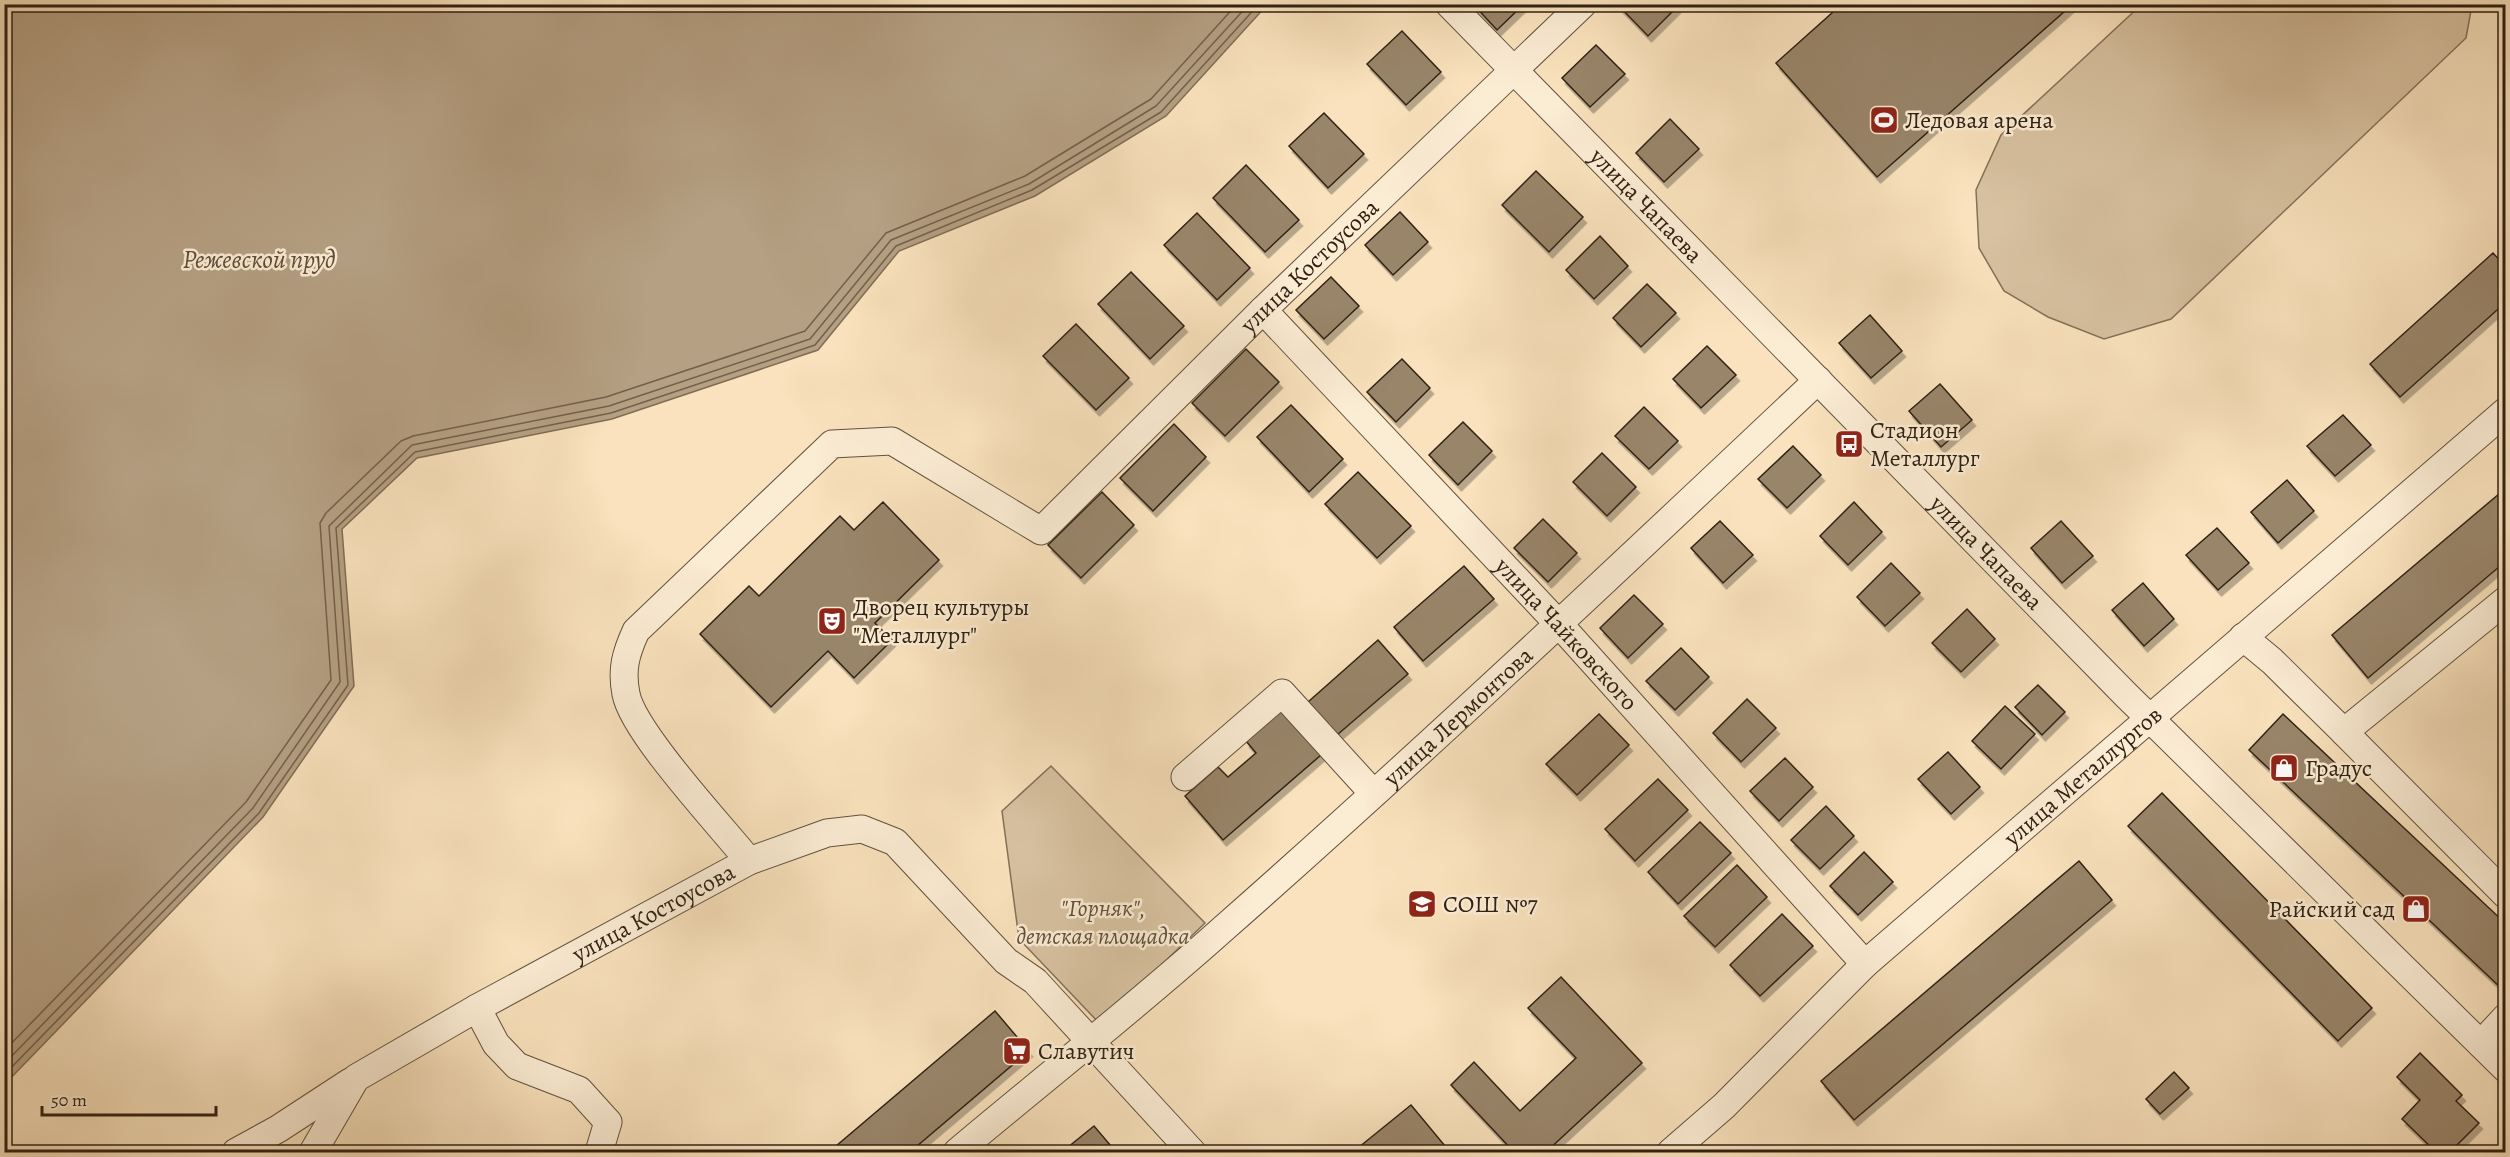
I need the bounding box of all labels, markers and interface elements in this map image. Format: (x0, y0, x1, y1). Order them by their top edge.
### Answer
sports icon: Ледовая арена (1868, 104, 1900, 136)
place label: Ледовая арена (1905, 104, 2054, 136)
street label: улица Чапаева (1582, 140, 1710, 270)
street label: улица Костоусова (1232, 192, 1386, 341)
water label: Режевской пруд (183, 242, 335, 277)
place label: Стадион Металлург (1870, 414, 1980, 474)
bus stop icon: Стадион Металлург (1833, 428, 1865, 460)
street label: улица Чапаева (1922, 487, 2050, 617)
street label: улица Чайковского (1487, 550, 1645, 717)
place label: Дворец культуры "Металлург" (853, 591, 1029, 651)
theatre icon: Дворец культуры "Металлург" (816, 605, 848, 637)
street label: улица Лермонтова (1376, 640, 1540, 794)
street label: улица Металлургов (1996, 699, 2169, 854)
shop icon: Градус (2268, 752, 2300, 784)
place label: Градус (2305, 752, 2372, 784)
street label: улица Костоусова (565, 856, 741, 970)
school or university icon: СОШ №7 (1406, 888, 1438, 920)
place label: СОШ №7 (1443, 888, 1539, 920)
park label: "Горняк", детская площадка (1016, 892, 1190, 952)
place label: Райский сад (2268, 893, 2395, 925)
shop icon: Райский сад (2400, 893, 2432, 925)
supermarket icon: Славутич (1001, 1035, 1033, 1067)
place label: Славутич (1038, 1035, 1135, 1067)
scale bar (42, 1079, 216, 1117)
text: 50 m (51, 1088, 87, 1112)

